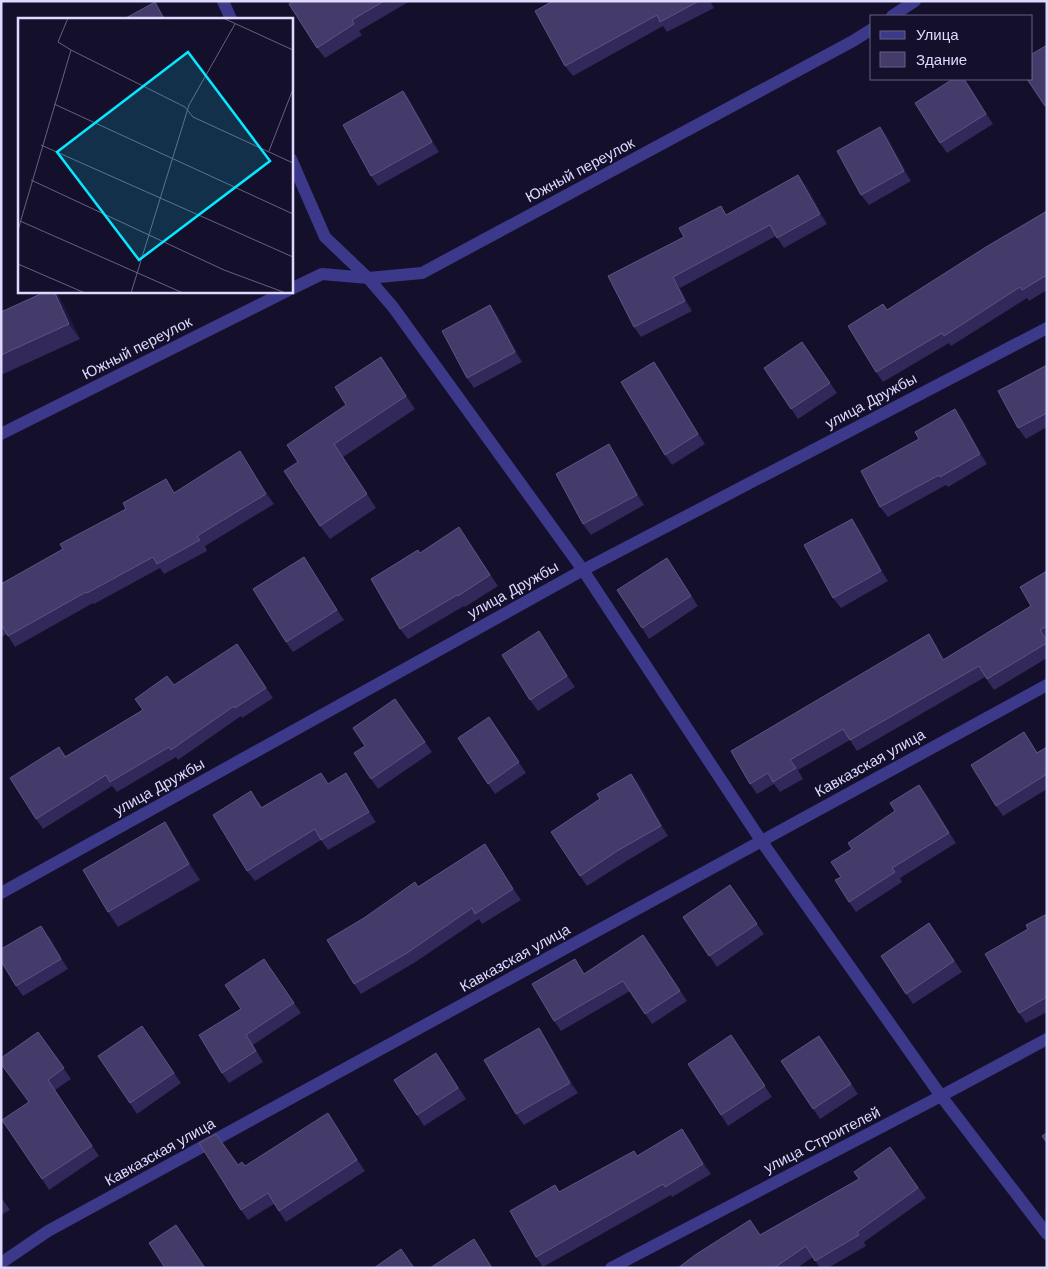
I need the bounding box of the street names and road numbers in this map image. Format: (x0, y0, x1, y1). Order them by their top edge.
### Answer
street label: Южный переулок (522, 133, 637, 205)
street label: Южный переулок (79, 312, 195, 383)
street label: улица Дружбы (822, 369, 919, 432)
street label: улица Дружбы (464, 558, 561, 621)
street label: Кавказская улица (812, 725, 928, 800)
street label: улица Дружбы (110, 755, 207, 818)
street label: Кавказская улица (457, 920, 573, 995)
street label: улица Строителей (761, 1103, 883, 1176)
street label: Кавказская улица (102, 1114, 218, 1189)

